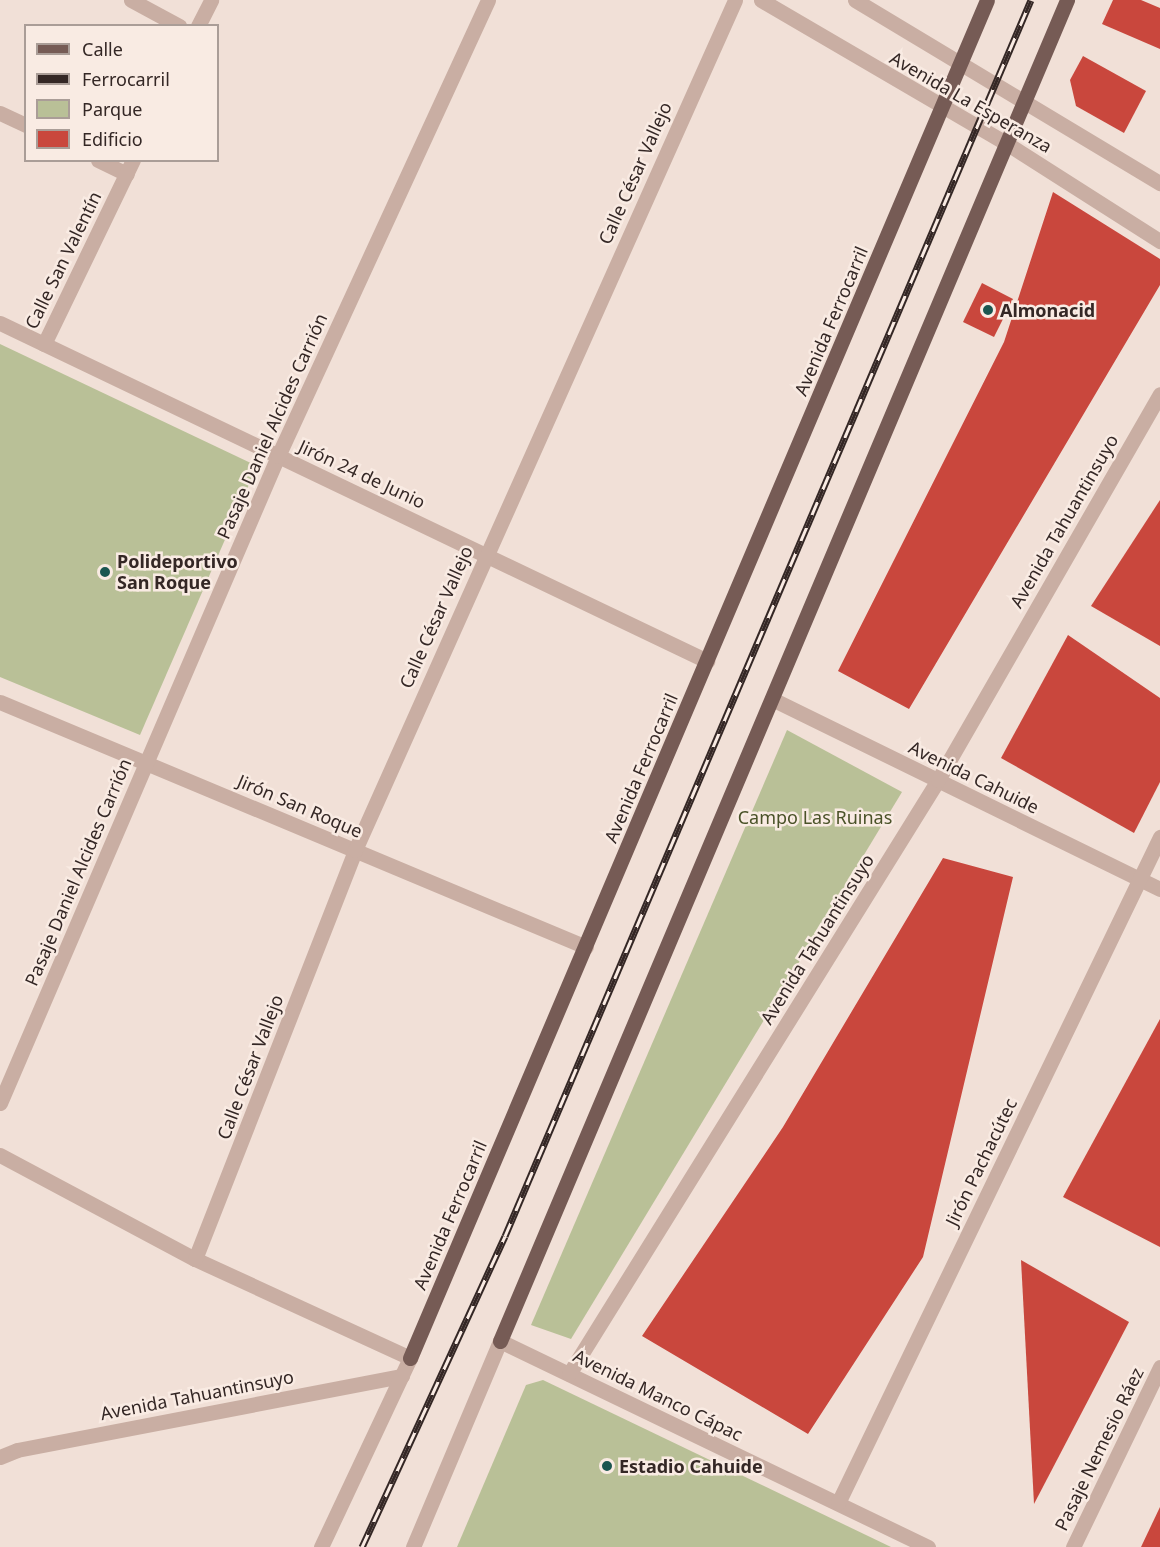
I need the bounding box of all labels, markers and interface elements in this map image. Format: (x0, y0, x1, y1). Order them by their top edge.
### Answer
legend (24, 24, 219, 162)
text: Calle (82, 37, 123, 61)
street label: Avenida La Esperanza (886, 47, 1056, 157)
text: Ferrocarril (82, 67, 170, 91)
text: Parque (82, 97, 142, 121)
street label: Calle César Vallejo (594, 99, 676, 247)
text: Edificio (82, 127, 143, 151)
street label: Calle San Valentín (20, 188, 106, 332)
street label: Avenida Ferrocarril (790, 243, 872, 399)
place label: Almonacid (1000, 299, 1095, 321)
marker: Almonacid (981, 303, 995, 317)
street label: Pasaje Daniel Alcides Carrión (212, 310, 332, 542)
street label: Avenida Tahuantinsuyo (1005, 430, 1123, 612)
street label: Jirón 24 de Junio (295, 435, 429, 513)
street label: Calle César Vallejo (395, 543, 477, 691)
place label: Polideportivo San Roque (117, 551, 238, 594)
marker: Polideportivo San Roque (98, 565, 112, 579)
street label: Avenida Ferrocarril (600, 690, 682, 846)
street label: Avenida Cahuide (905, 736, 1043, 818)
street label: Pasaje Daniel Alcides Carrión (20, 755, 136, 989)
street label: Jirón San Roque (234, 770, 366, 842)
park label: Campo Las Ruinas (738, 806, 892, 828)
street label: Avenida Tahuantinsuyo (756, 850, 878, 1028)
street label: Calle César Vallejo (212, 991, 288, 1143)
street label: Jirón Pachacútec (941, 1095, 1021, 1229)
street label: Avenida Ferrocarril (409, 1137, 491, 1293)
street label: Avenida Manco Cápac (570, 1345, 746, 1445)
street label: Pasaje Nemesio Ráez (1050, 1364, 1148, 1534)
street label: Avenida Tahuantinsuyo (98, 1366, 296, 1424)
place label: Estadio Cahuide (619, 1455, 763, 1477)
marker: Estadio Cahuide (600, 1459, 614, 1473)

